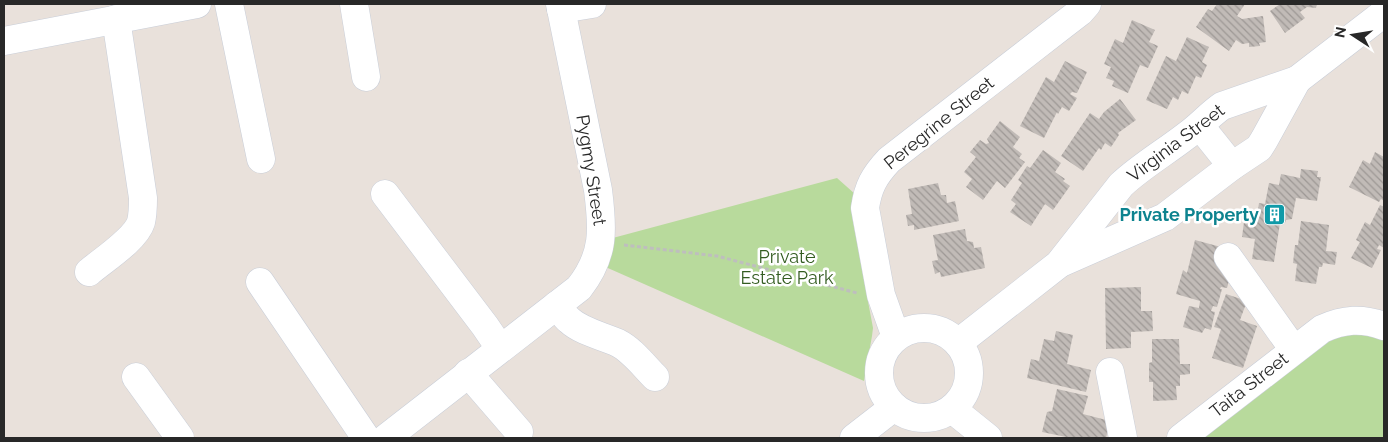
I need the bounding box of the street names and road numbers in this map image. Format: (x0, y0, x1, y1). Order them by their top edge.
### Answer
street label: Peregrine Street (880, 72, 998, 173)
street label: Virginia Street (1123, 99, 1228, 186)
street label: Pygmy Street (572, 113, 611, 227)
street label: Taita Street (1206, 348, 1292, 422)

